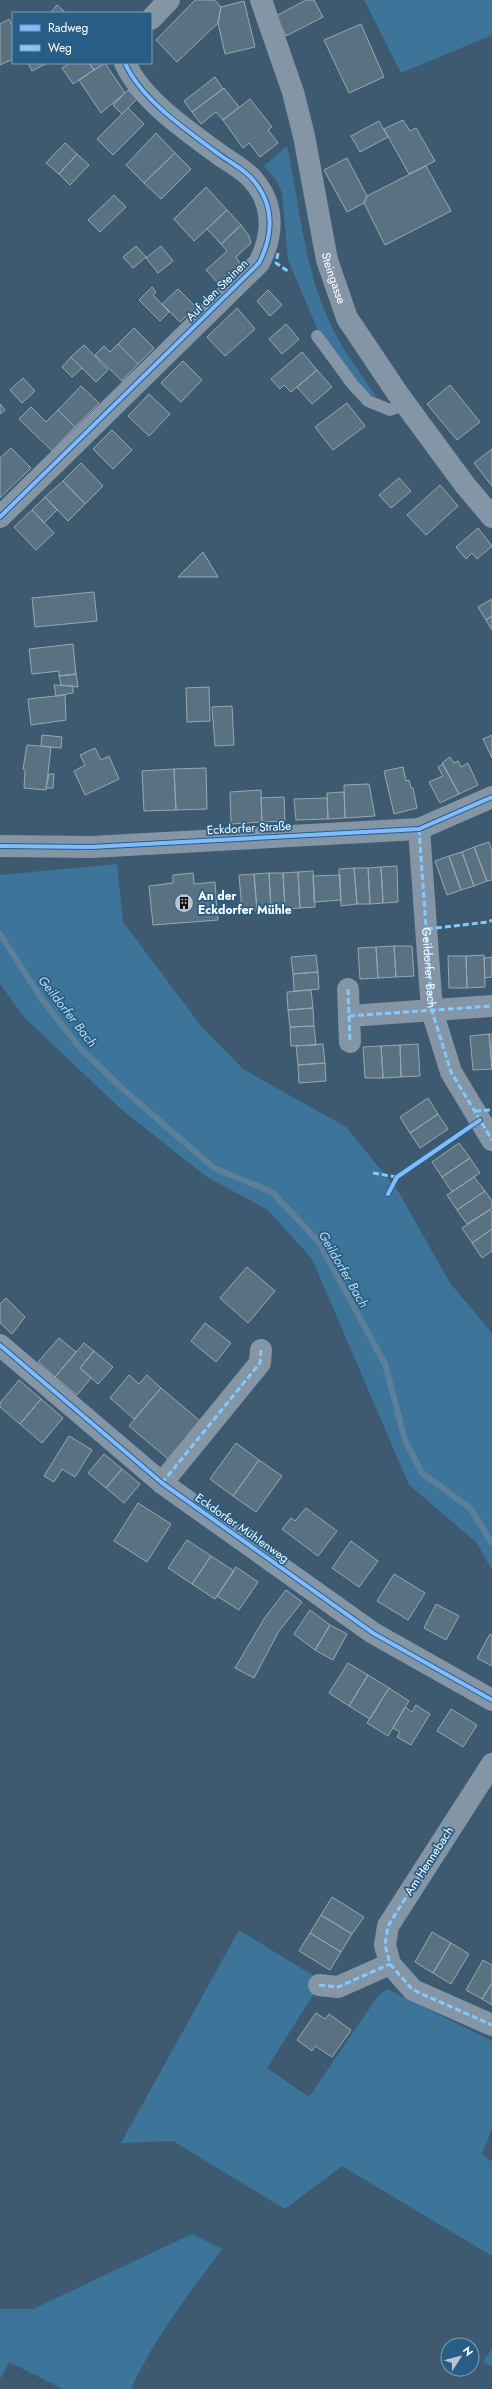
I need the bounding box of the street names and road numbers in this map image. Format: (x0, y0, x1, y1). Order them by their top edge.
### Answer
street label: Steingasse (317, 251, 350, 306)
street label: Auf den Steinen (182, 255, 252, 325)
street label: Eckdorfer Straße (206, 817, 292, 839)
street label: Geildorfer Bach (417, 927, 441, 1009)
street label: Eckdorfer Mühlenweg (191, 1489, 293, 1567)
street label: Am Hennebach (400, 1823, 458, 1899)

